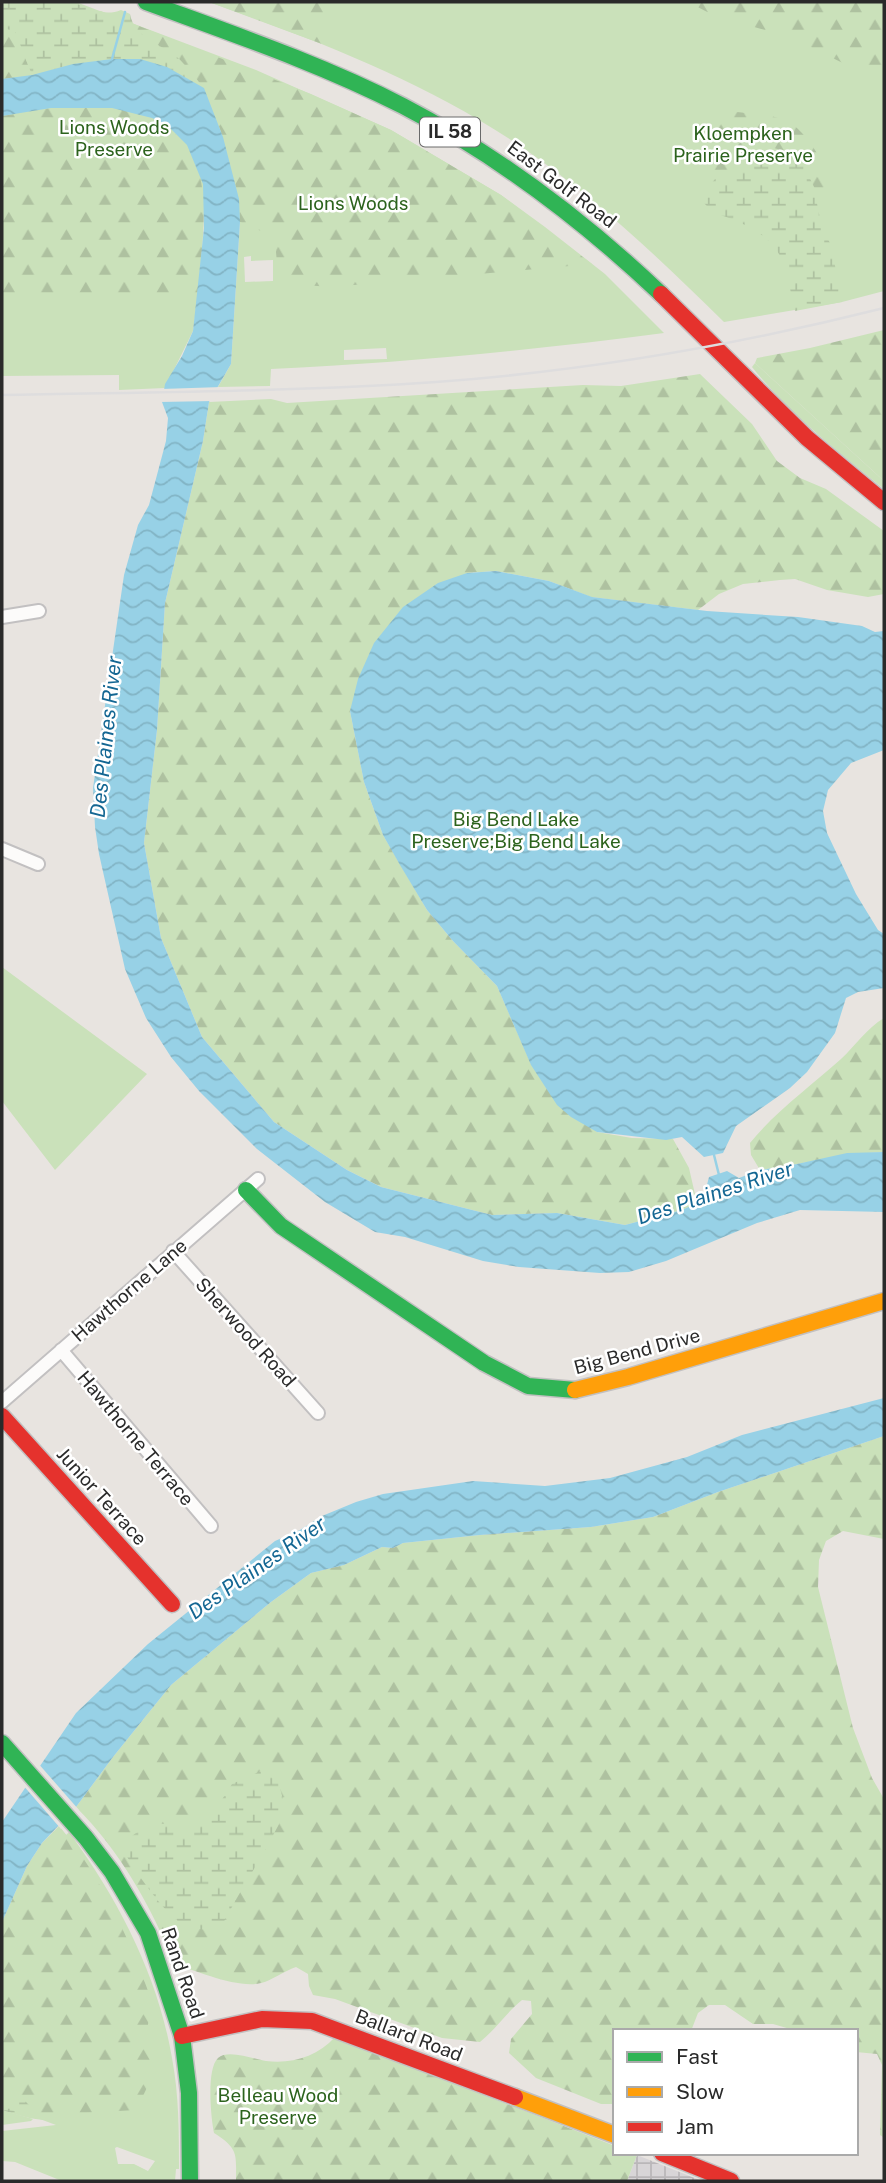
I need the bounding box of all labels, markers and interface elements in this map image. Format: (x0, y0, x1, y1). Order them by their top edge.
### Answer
park label: Lions Woods Preserve (59, 116, 169, 160)
road number: IL 58 (420, 118, 480, 146)
park label: Kloempken Prairie Preserve (673, 122, 813, 166)
street label: East Golf Road (503, 136, 621, 232)
park label: Lions Woods (298, 192, 408, 214)
water label: Des Plaines River (85, 654, 127, 819)
park label: Big Bend Lake Preserve;Big Bend Lake (411, 808, 621, 852)
water label: Des Plaines River (634, 1155, 797, 1230)
street label: Hawthorne Lane (67, 1234, 191, 1346)
street label: Sherwood Road (191, 1273, 301, 1391)
street label: Big Bend Drive (571, 1324, 703, 1378)
street label: Hawthorne Terrace (73, 1366, 199, 1510)
street label: Junior Terrace (52, 1443, 152, 1549)
water label: Des Plaines River (183, 1510, 331, 1624)
street label: Rand Road (157, 1924, 209, 2022)
street label: Ballard Road (352, 2004, 466, 2066)
legend (613, 2029, 858, 2155)
text: Fast (676, 2044, 718, 2069)
text: Slow (676, 2079, 724, 2104)
park label: Belleau Wood Preserve (218, 2084, 338, 2128)
text: Jam (676, 2114, 714, 2139)

